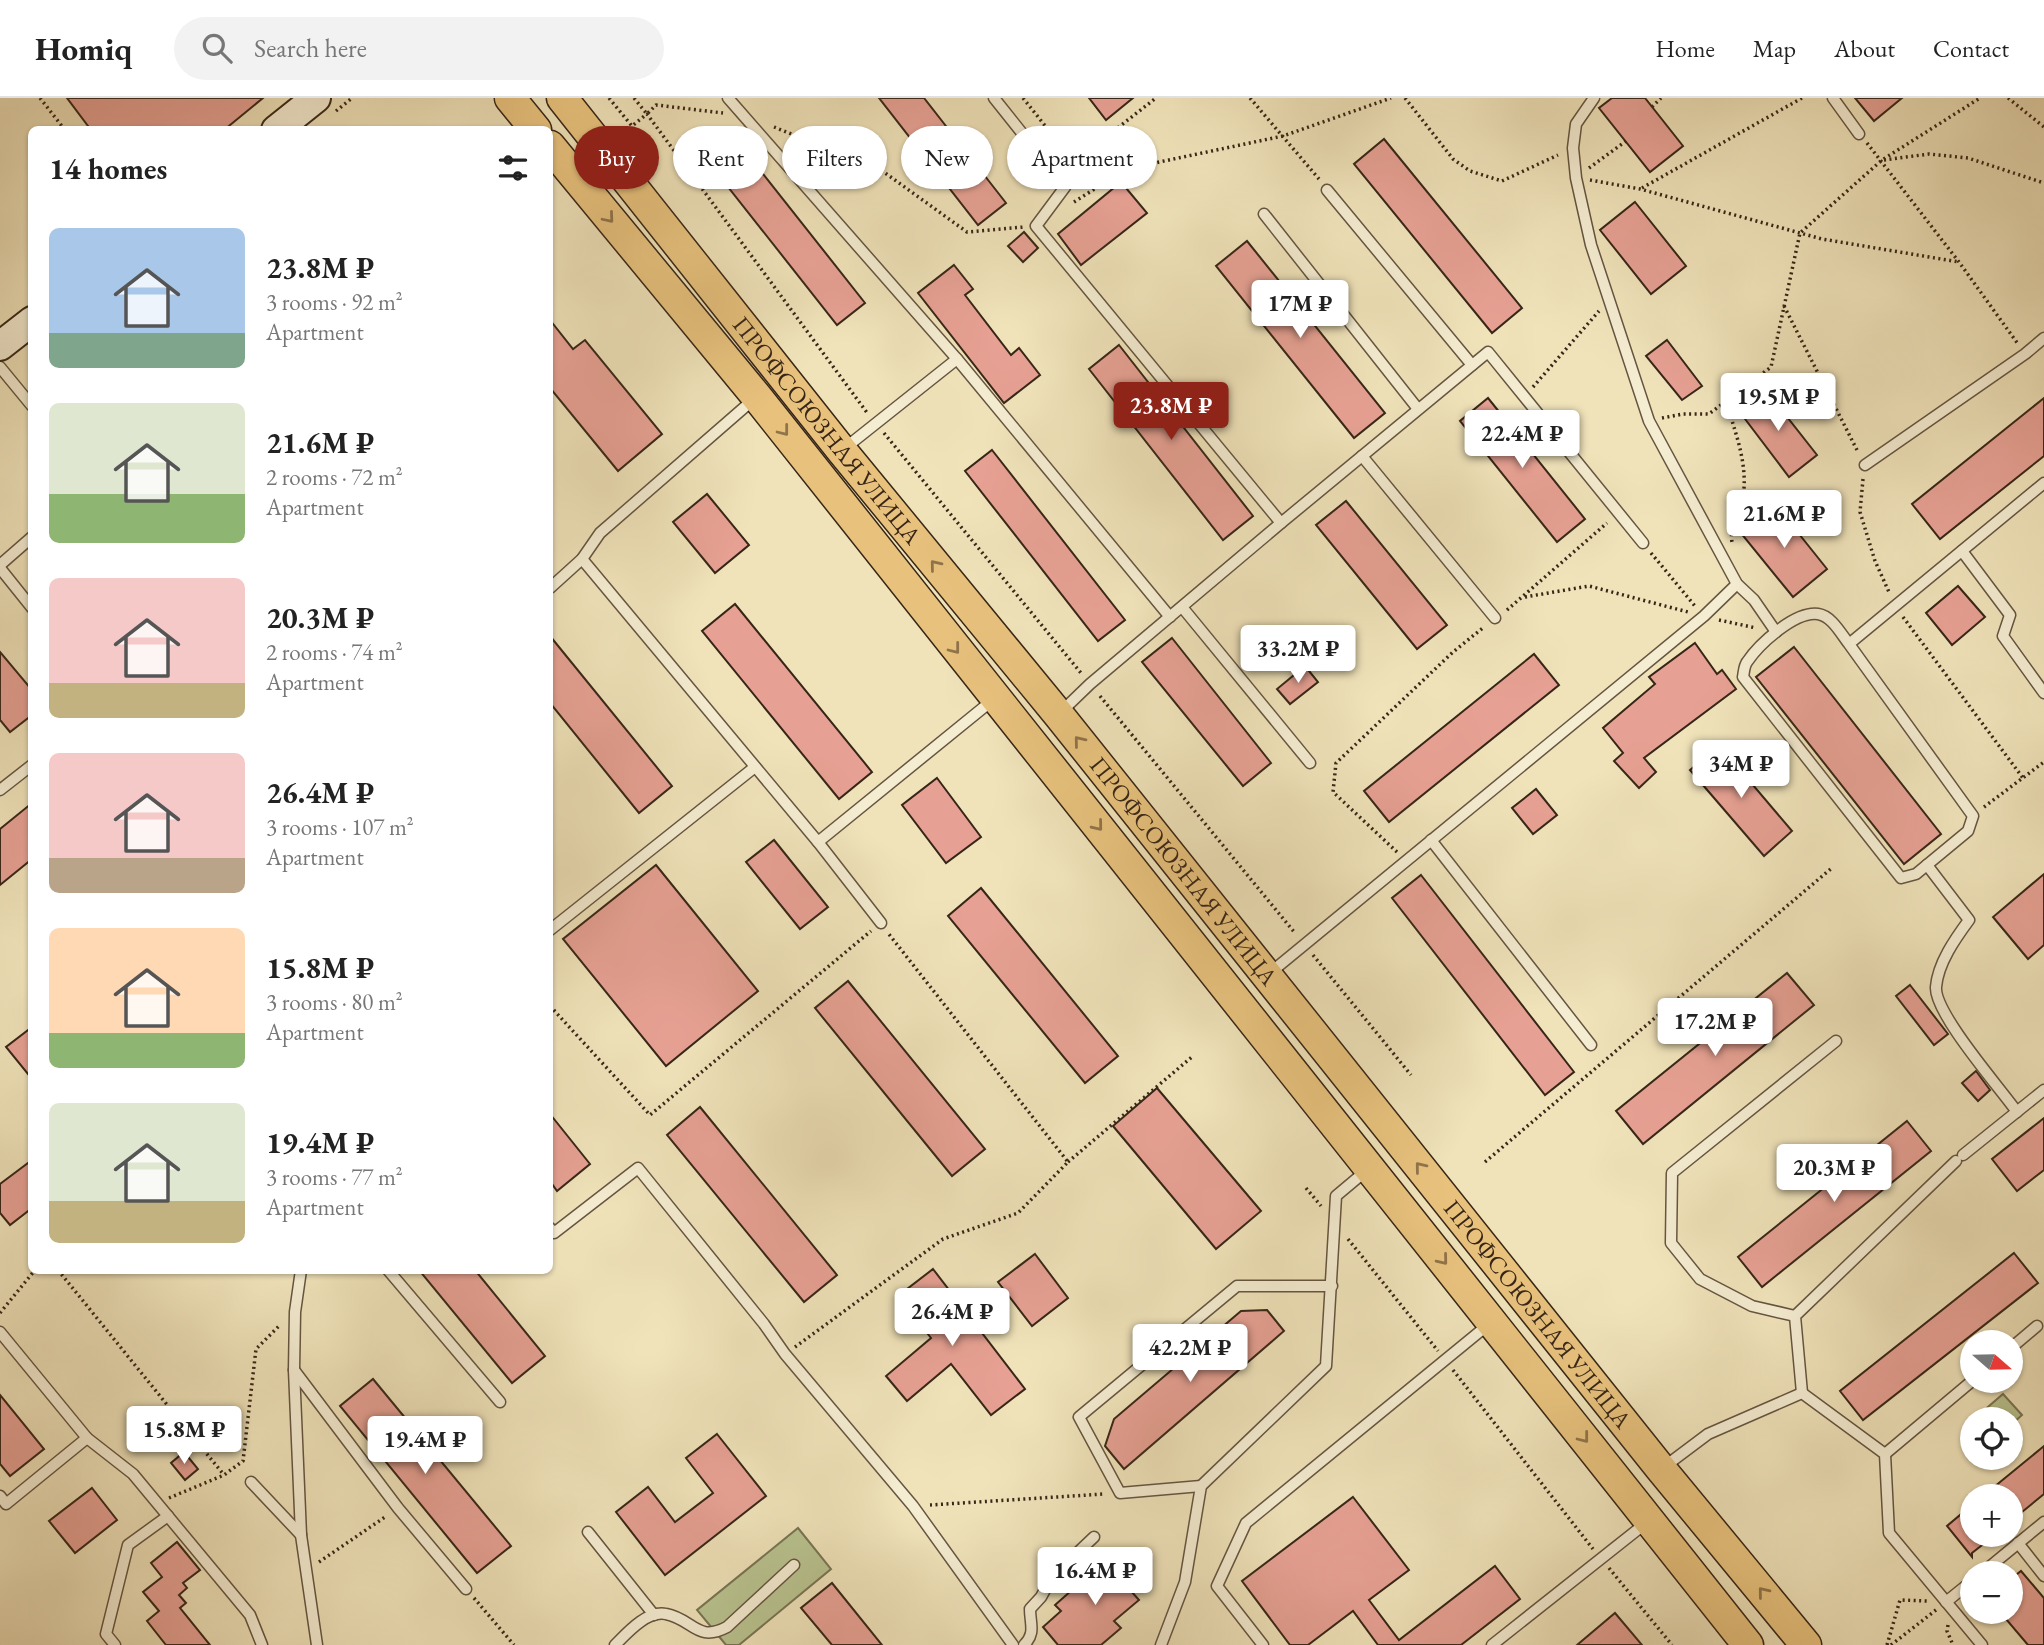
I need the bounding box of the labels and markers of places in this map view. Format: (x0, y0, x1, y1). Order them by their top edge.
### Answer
pin: 17M ₽ (1251, 280, 1349, 340)
pin: 19.5M ₽ (1713, 374, 1843, 433)
pin: 23.8M ₽ (1106, 382, 1236, 442)
pin: 22.4M ₽ (1457, 410, 1587, 470)
pin: 21.6M ₽ (1719, 490, 1849, 550)
pin: 33.2M ₽ (1233, 626, 1363, 685)
pin: 34M ₽ (1692, 740, 1790, 800)
pin: 17.2M ₽ (1650, 998, 1780, 1058)
pin: 20.3M ₽ (1769, 1144, 1899, 1204)
pin: 26.4M ₽ (887, 1288, 1017, 1348)
pin: 42.2M ₽ (1125, 1324, 1255, 1384)
pin: 15.8M ₽ (119, 1406, 249, 1466)
pin: 19.4M ₽ (360, 1416, 490, 1476)
pin: 16.4M ₽ (1030, 1548, 1160, 1607)

